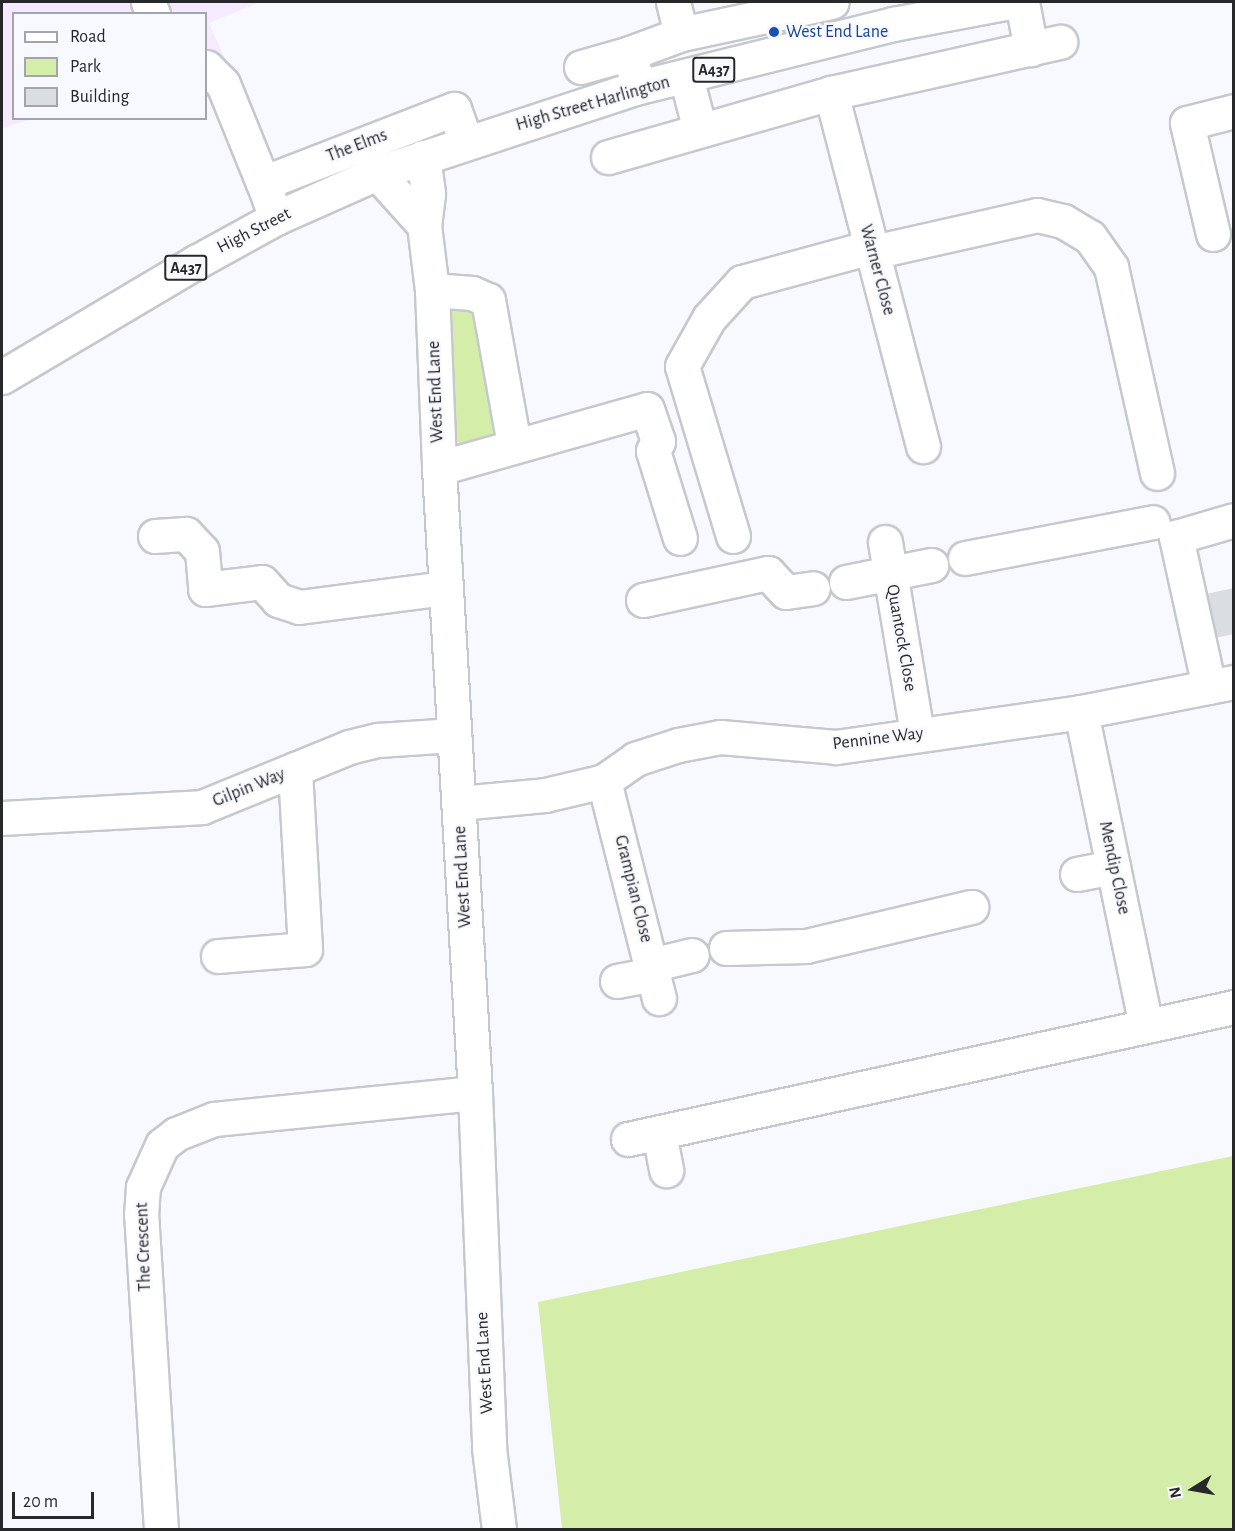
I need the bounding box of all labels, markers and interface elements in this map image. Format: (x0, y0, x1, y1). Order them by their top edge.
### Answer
legend (12, 12, 207, 120)
place label: West End Lane (786, 21, 888, 43)
marker: West End Lane (767, 25, 781, 39)
text: Road (70, 28, 106, 46)
road number: A437 (692, 57, 736, 83)
text: Park (70, 58, 101, 76)
street label: High Street Harlington (513, 72, 673, 136)
text: Building (70, 88, 129, 106)
street label: The Elms (324, 125, 390, 167)
street label: High Street (213, 203, 295, 259)
street label: Warner Close (855, 222, 899, 318)
road number: A437 (164, 255, 208, 281)
street label: West End Lane (423, 341, 449, 443)
street label: Quantock Close (881, 583, 921, 693)
street label: Pennine Way (831, 723, 925, 755)
street label: Gilpin Way (210, 764, 288, 812)
street label: Mendip Close (1094, 819, 1134, 917)
street label: West End Lane (450, 825, 476, 929)
street label: Grampian Close (609, 833, 657, 945)
street label: The Crescent (132, 1202, 156, 1292)
street label: West End Lane (472, 1311, 498, 1415)
north arrow (1163, 1459, 1223, 1519)
scale bar (15, 1480, 98, 1518)
text: N (1166, 1485, 1184, 1499)
text: 20 m (23, 1493, 58, 1511)

